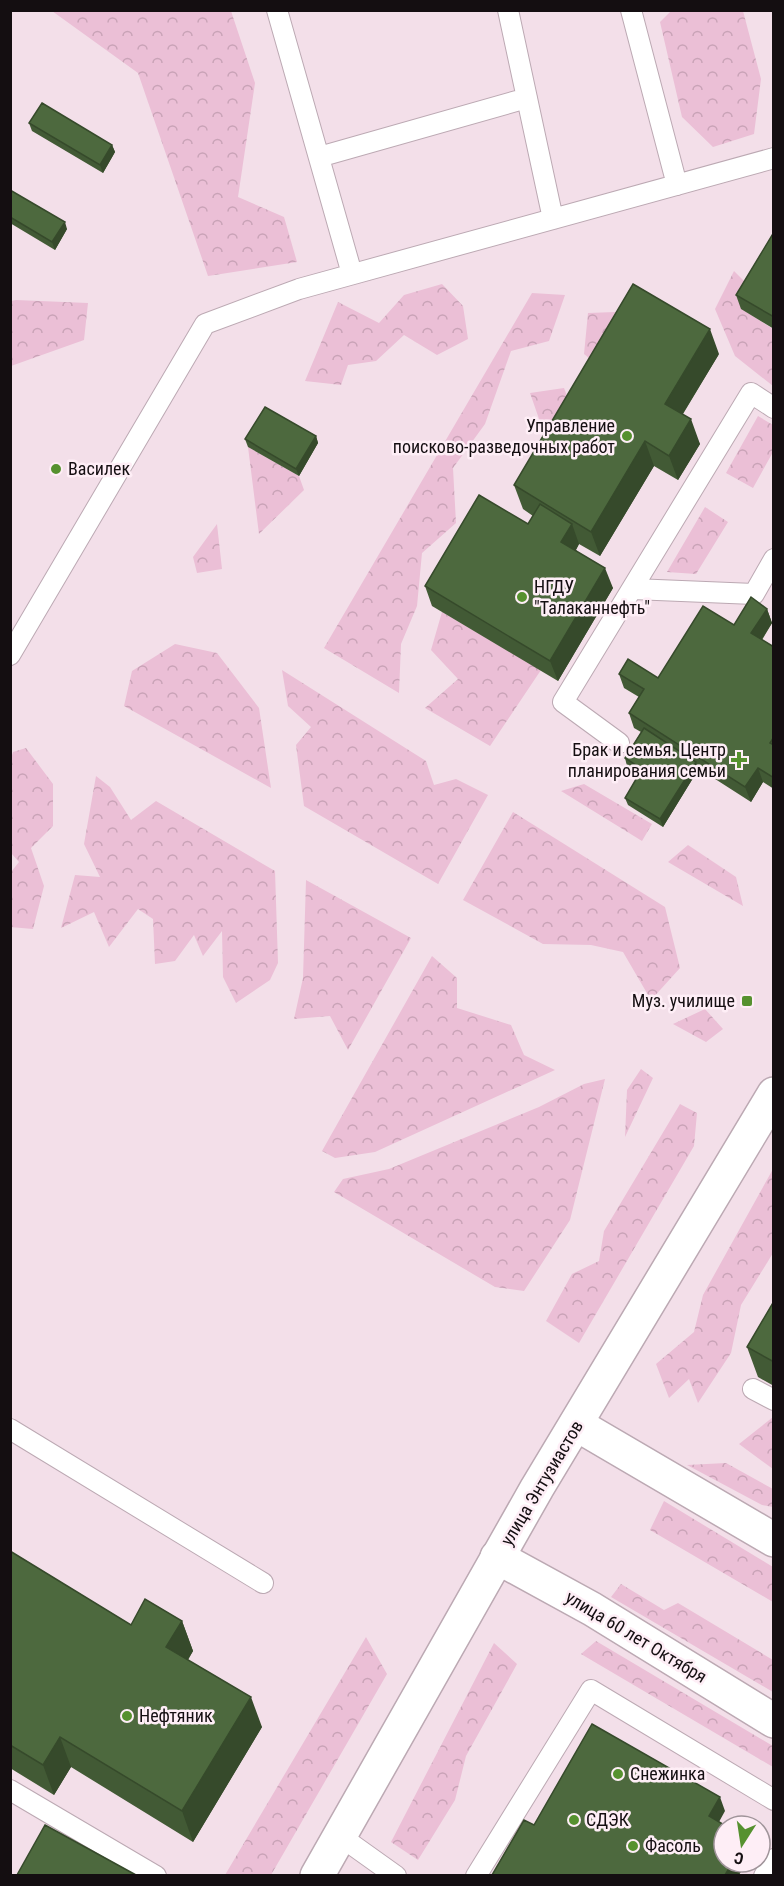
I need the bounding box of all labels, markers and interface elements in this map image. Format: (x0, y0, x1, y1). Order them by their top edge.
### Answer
place label: Управление поисково-разведочных работ (393, 415, 615, 457)
marker: Управление поисково-разведочных работ (620, 429, 634, 443)
place label: Василек (68, 458, 131, 479)
marker: Василек (49, 462, 63, 476)
place label: НГДУ "Талаканнефть" (534, 576, 650, 618)
marker: НГДУ "Талаканнефть" (515, 590, 529, 604)
place label: Брак и семья. Центр планирования семьи (568, 739, 726, 781)
marker: Брак и семья. Центр планирования семьи (730, 751, 748, 769)
place label: Муз. училище (632, 990, 735, 1011)
marker: Муз. училище (740, 994, 754, 1008)
street label: улица Энтузиастов (496, 1416, 587, 1549)
street label: улица 60 лет Октября (562, 1586, 711, 1687)
place label: Нефтяник (139, 1705, 213, 1726)
marker: Нефтяник (120, 1709, 134, 1723)
place label: Снежинка (630, 1763, 705, 1784)
marker: Снежинка (611, 1767, 625, 1781)
place label: СДЭК (586, 1809, 629, 1830)
marker: СДЭК (567, 1813, 581, 1827)
north arrow (712, 1814, 772, 1874)
place label: Фасоль (645, 1835, 701, 1856)
marker: Фасоль (626, 1839, 640, 1853)
text: С (733, 1848, 745, 1868)

